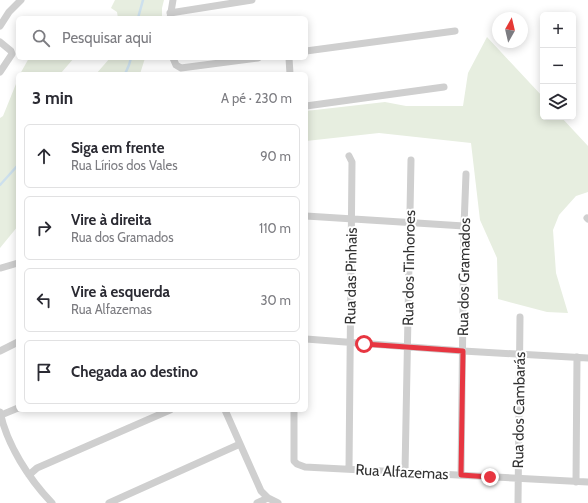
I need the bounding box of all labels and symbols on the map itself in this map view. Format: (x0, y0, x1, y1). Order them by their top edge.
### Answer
north arrow (492, 12, 528, 48)
street label: Rua dos Tinhoroes (399, 210, 419, 326)
street label: Rua dos Gramados (454, 218, 474, 336)
street label: Rua das Pinhais (341, 227, 361, 325)
route start (355, 335, 373, 353)
street label: Rua dos Cambarás (509, 352, 529, 468)
street label: Rua Alfazemas (355, 461, 449, 483)
route end (481, 468, 499, 486)

